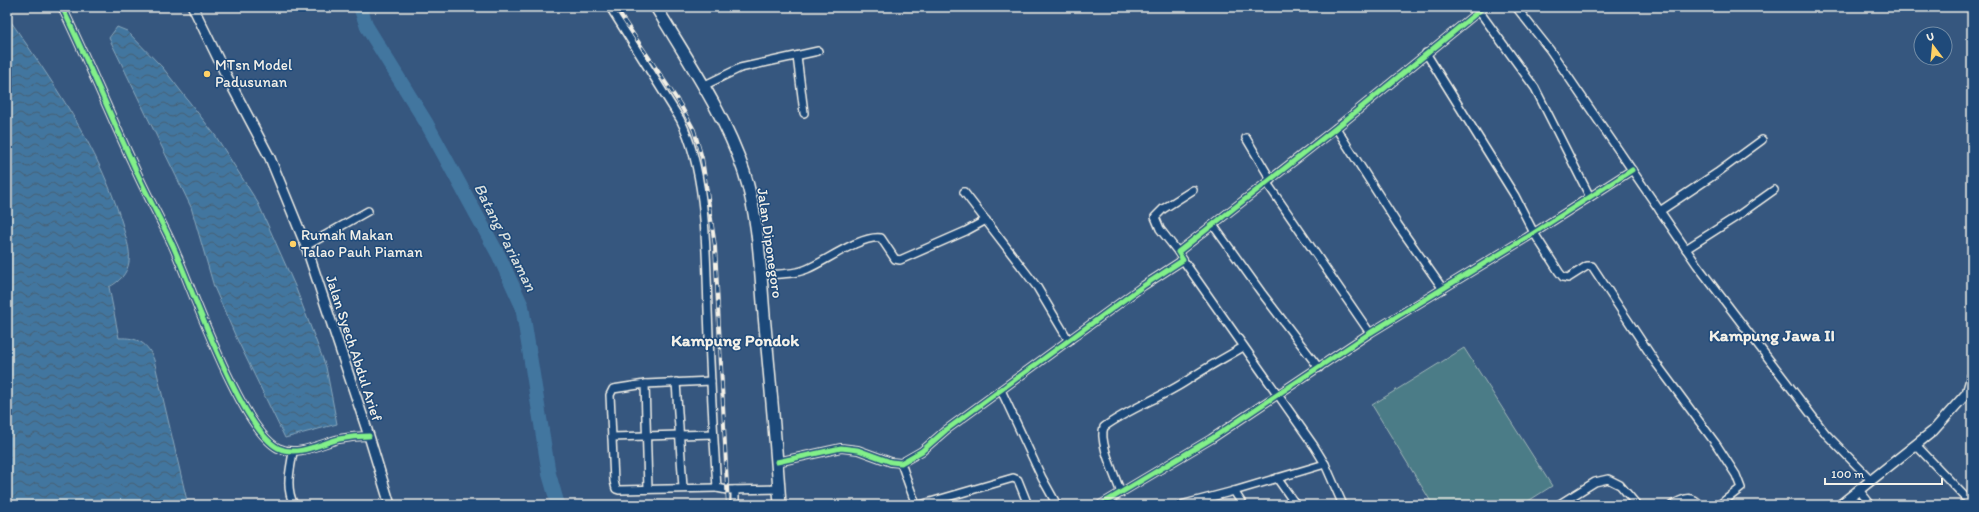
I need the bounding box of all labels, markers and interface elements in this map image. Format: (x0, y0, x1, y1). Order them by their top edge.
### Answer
north arrow (1913, 26, 1953, 66)
text: U (1925, 30, 1936, 44)
place label: MTsn Model Padusunan (215, 56, 293, 91)
marker: MTsn Model Padusunan (202, 69, 212, 79)
water label: Batang Pariaman (470, 180, 541, 295)
street label: Jalan Diponegoro (753, 187, 787, 299)
place label: Rumah Makan Talao Pauh Piaman (301, 226, 423, 261)
marker: Rumah Makan Talao Pauh Piaman (288, 239, 298, 249)
street label: Jalan Syech Abdul Arief (322, 273, 386, 424)
district label: Kampung Jawa II (1709, 325, 1835, 346)
district label: Kampung Pondok (671, 330, 799, 351)
scale bar (1825, 460, 1942, 486)
text: 100 m (1831, 467, 1864, 481)

